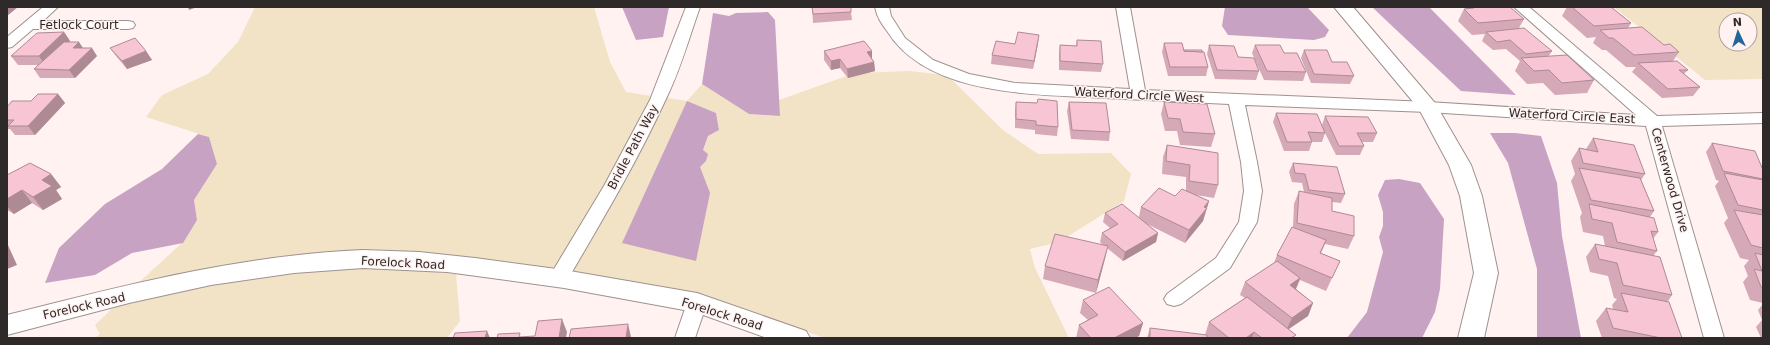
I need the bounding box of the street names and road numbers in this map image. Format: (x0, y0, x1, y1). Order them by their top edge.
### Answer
street label: Fetlock Court (39, 18, 119, 32)
street label: Waterford Circle West (1074, 85, 1205, 105)
street label: Bridle Path Way (605, 102, 661, 192)
street label: Waterford Circle East (1508, 106, 1636, 126)
street label: Centerwood Drive (1648, 126, 1692, 234)
street label: Forelock Road (361, 254, 445, 272)
street label: Forelock Road (41, 290, 127, 322)
street label: Forelock Road (680, 295, 764, 333)

